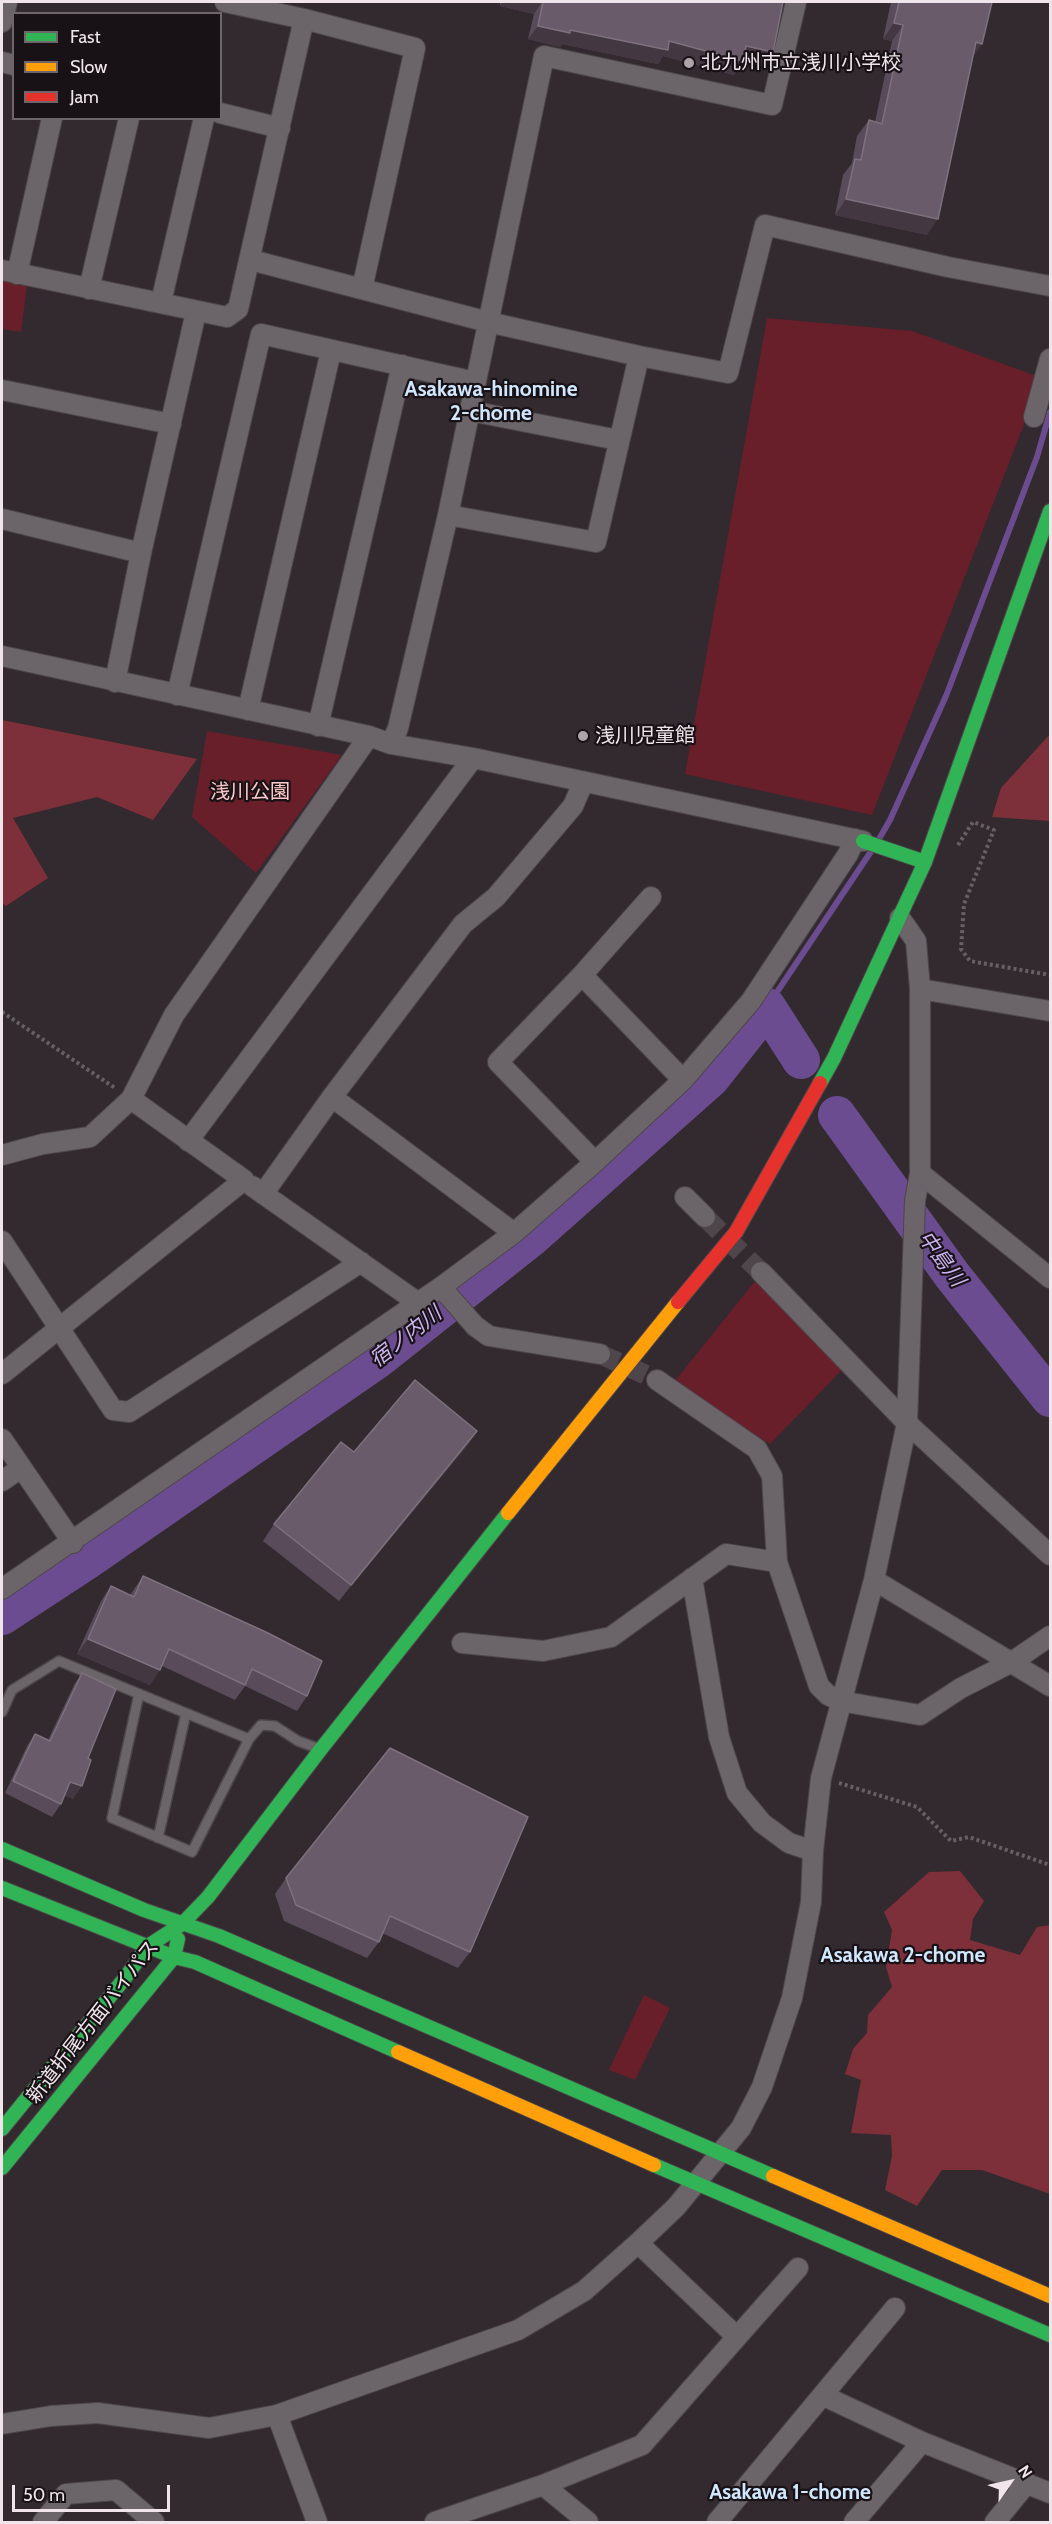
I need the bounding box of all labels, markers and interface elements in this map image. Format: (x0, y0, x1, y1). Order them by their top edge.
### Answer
legend (12, 12, 222, 120)
text: Fast (70, 26, 101, 48)
place label: 北九州市立浅川小学校 (701, 51, 901, 75)
text: Slow (70, 56, 107, 78)
marker: 北九州市立浅川小学校 (682, 56, 696, 70)
text: Jam (70, 86, 99, 108)
district label: Asakawa-hinomine 2-chome (405, 377, 577, 427)
place label: 浅川児童館 (595, 724, 695, 748)
marker: 浅川児童館 (576, 729, 590, 743)
park label: 浅川公園 (210, 780, 290, 804)
water label: 中島川 (912, 1226, 970, 1292)
water label: 宿ノ内川 (365, 1301, 447, 1373)
street label: 新道折尾方面バイパス (22, 1936, 164, 2108)
district label: Asakawa 2-chome (821, 1943, 985, 1969)
north arrow (980, 2452, 1040, 2512)
text: N (1014, 2462, 1036, 2482)
scale bar (15, 2473, 172, 2511)
district label: Asakawa 1-chome (709, 2480, 871, 2506)
text: 50 m (23, 2484, 65, 2506)

